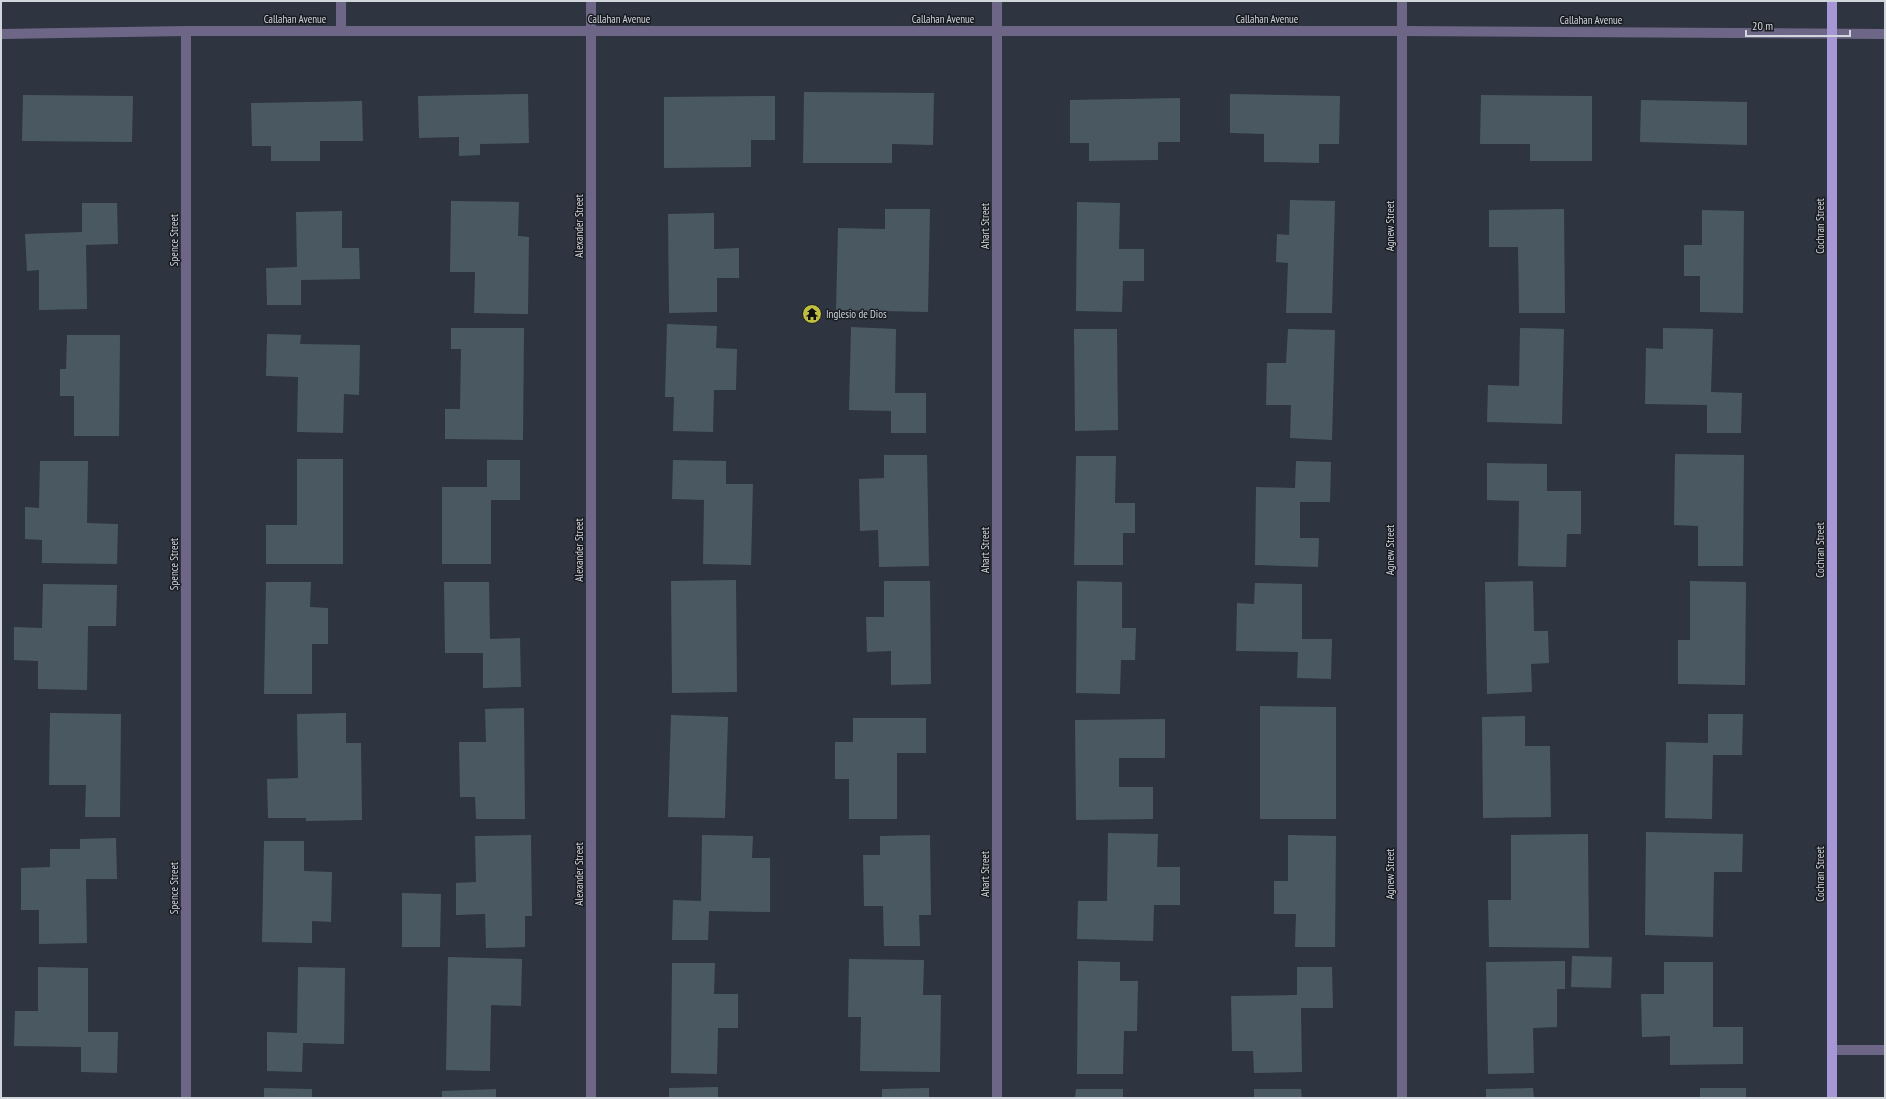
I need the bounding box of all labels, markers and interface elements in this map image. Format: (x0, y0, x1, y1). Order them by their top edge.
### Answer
street label: Callahan Avenue (264, 12, 327, 26)
street label: Callahan Avenue (588, 12, 651, 26)
street label: Callahan Avenue (912, 12, 975, 26)
street label: Callahan Avenue (1236, 12, 1299, 26)
scale bar (1746, 12, 1850, 38)
street label: Callahan Avenue (1560, 13, 1623, 27)
text: 20 m (1752, 18, 1773, 33)
street label: Alexander Street (572, 194, 586, 258)
street label: Cochran Street (1813, 198, 1827, 254)
street label: Agnew Street (1383, 201, 1397, 251)
street label: Ahart Street (978, 203, 992, 249)
street label: Spence Street (167, 214, 181, 266)
temple icon: Inglesio de Dios (801, 303, 823, 325)
place label: Inglesio de Dios (826, 307, 887, 321)
street label: Alexander Street (572, 518, 586, 582)
street label: Cochran Street (1813, 522, 1827, 578)
street label: Agnew Street (1383, 525, 1397, 575)
street label: Ahart Street (978, 527, 992, 573)
street label: Spence Street (167, 538, 181, 590)
street label: Alexander Street (572, 842, 586, 906)
street label: Cochran Street (1813, 846, 1827, 902)
street label: Agnew Street (1383, 849, 1397, 899)
street label: Ahart Street (978, 851, 992, 897)
street label: Spence Street (167, 862, 181, 914)

